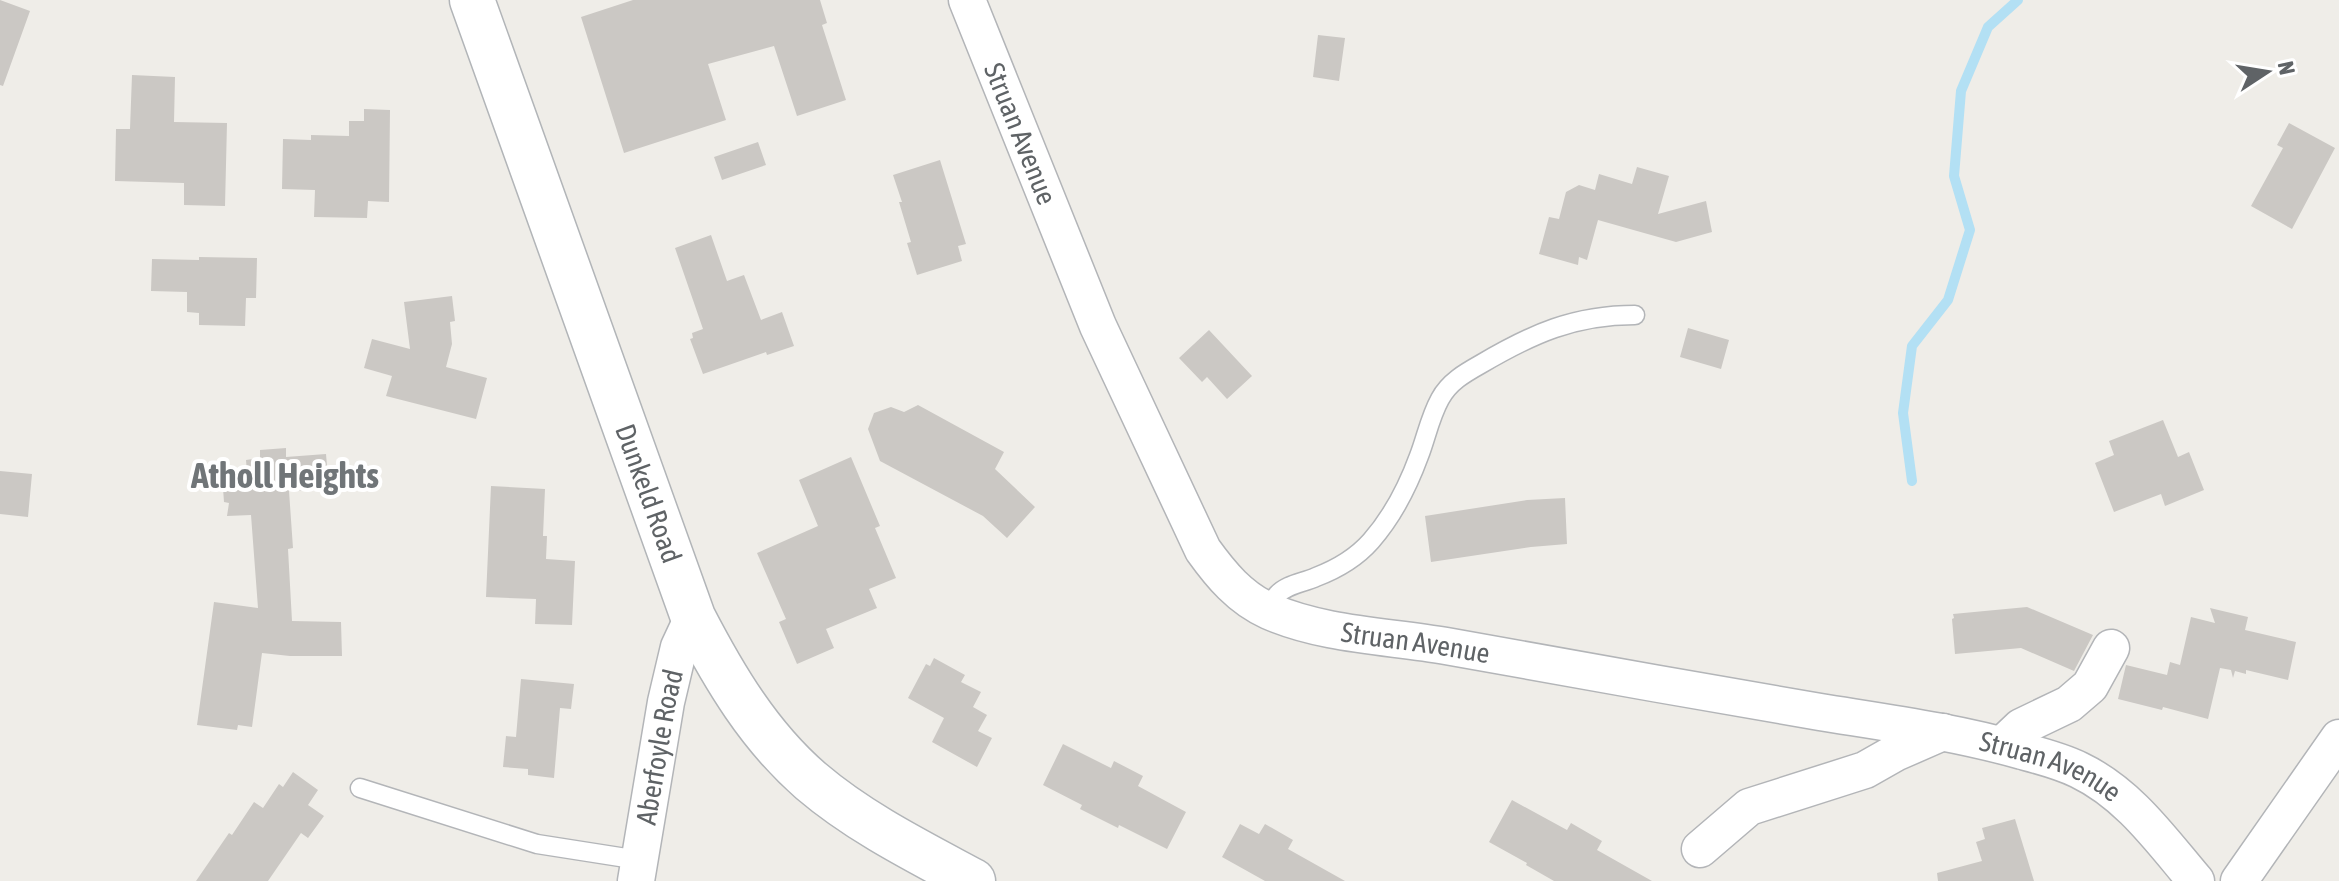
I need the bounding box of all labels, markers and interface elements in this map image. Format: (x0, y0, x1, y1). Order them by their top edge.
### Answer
north arrow (2227, 32, 2307, 112)
street label: Struan Avenue (978, 58, 1063, 209)
text: N (2272, 59, 2301, 77)
street label: Dunkeld Road (609, 420, 688, 567)
district label: Atholl Heights (190, 454, 379, 496)
street label: Struan Avenue (1339, 616, 1492, 669)
street label: Aberfoyle Road (630, 666, 689, 827)
street label: Struan Avenue (1977, 725, 2128, 808)

